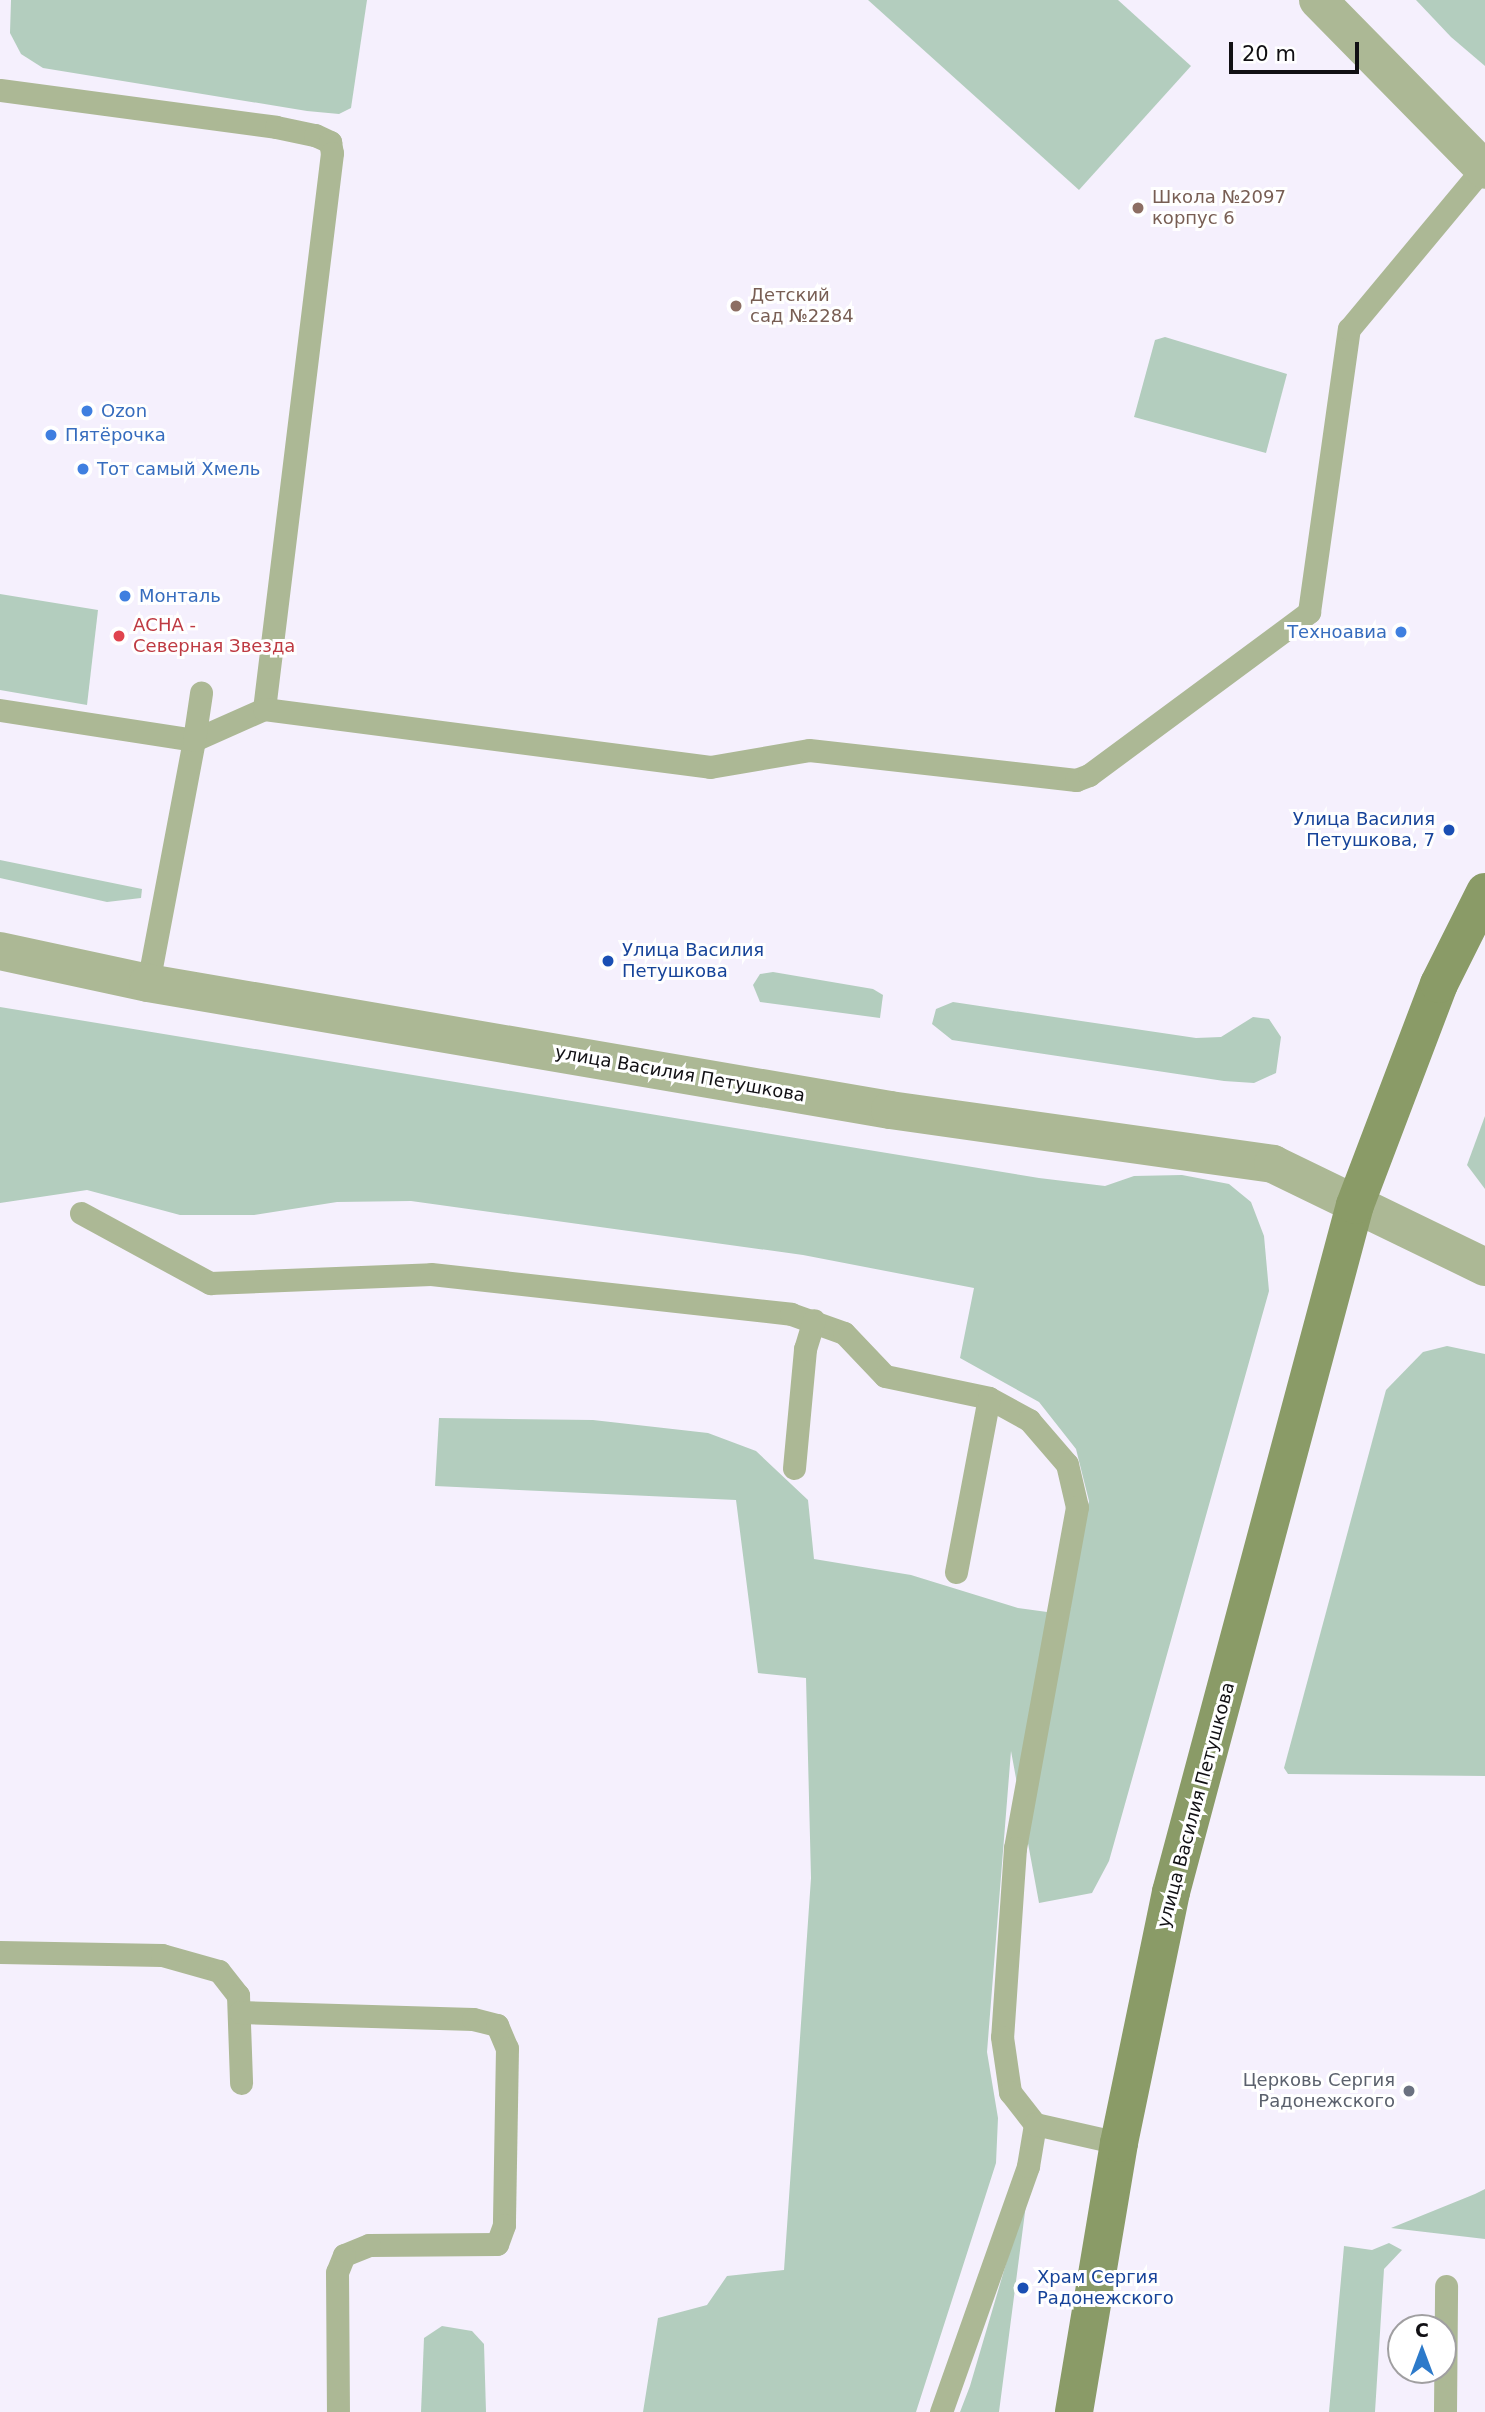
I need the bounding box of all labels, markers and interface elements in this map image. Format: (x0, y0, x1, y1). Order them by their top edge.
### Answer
scale bar (1233, 28, 1362, 72)
text: 20 m (1242, 42, 1296, 66)
place label: Школа №2097 корпус 6 (1152, 187, 1286, 230)
marker: Школа №2097 корпус 6 (1130, 200, 1146, 216)
place label: Детский сад №2284 (750, 285, 854, 328)
marker: Детский сад №2284 (728, 298, 744, 314)
place label: Ozon (101, 400, 147, 422)
marker: Ozon (79, 403, 95, 419)
place label: Пятёрочка (65, 424, 166, 446)
marker: Пятёрочка (43, 427, 59, 443)
place label: Тот самый Хмель (97, 458, 260, 480)
marker: Тот самый Хмель (75, 461, 91, 477)
place label: Монталь (139, 585, 221, 607)
marker: Монталь (117, 588, 133, 604)
place label: АСНА - Северная Звезда (133, 615, 295, 658)
place label: Техноавиа (1287, 621, 1387, 643)
marker: Техноавиа (1393, 624, 1409, 640)
marker: АСНА - Северная Звезда (111, 628, 127, 644)
place label: Улица Василия Петушкова, 7 (1293, 809, 1435, 852)
marker: Улица Василия Петушкова, 7 (1441, 822, 1457, 838)
place label: Улица Василия Петушкова (622, 940, 764, 982)
marker: Улица Василия Петушкова (600, 953, 616, 969)
street label: улица Василия Петушкова (553, 1041, 807, 1107)
street label: улица Василия Петушкова (1153, 1680, 1239, 1930)
place label: Церковь Сергия Радонежского (1243, 2070, 1395, 2112)
marker: Церковь Сергия Радонежского (1401, 2083, 1417, 2099)
place label: Храм Сергия Радонежского (1037, 2267, 1174, 2310)
marker: Храм Сергия Радонежского (1015, 2280, 1031, 2296)
north arrow (1387, 2314, 1457, 2384)
text: С (1415, 2319, 1429, 2341)

